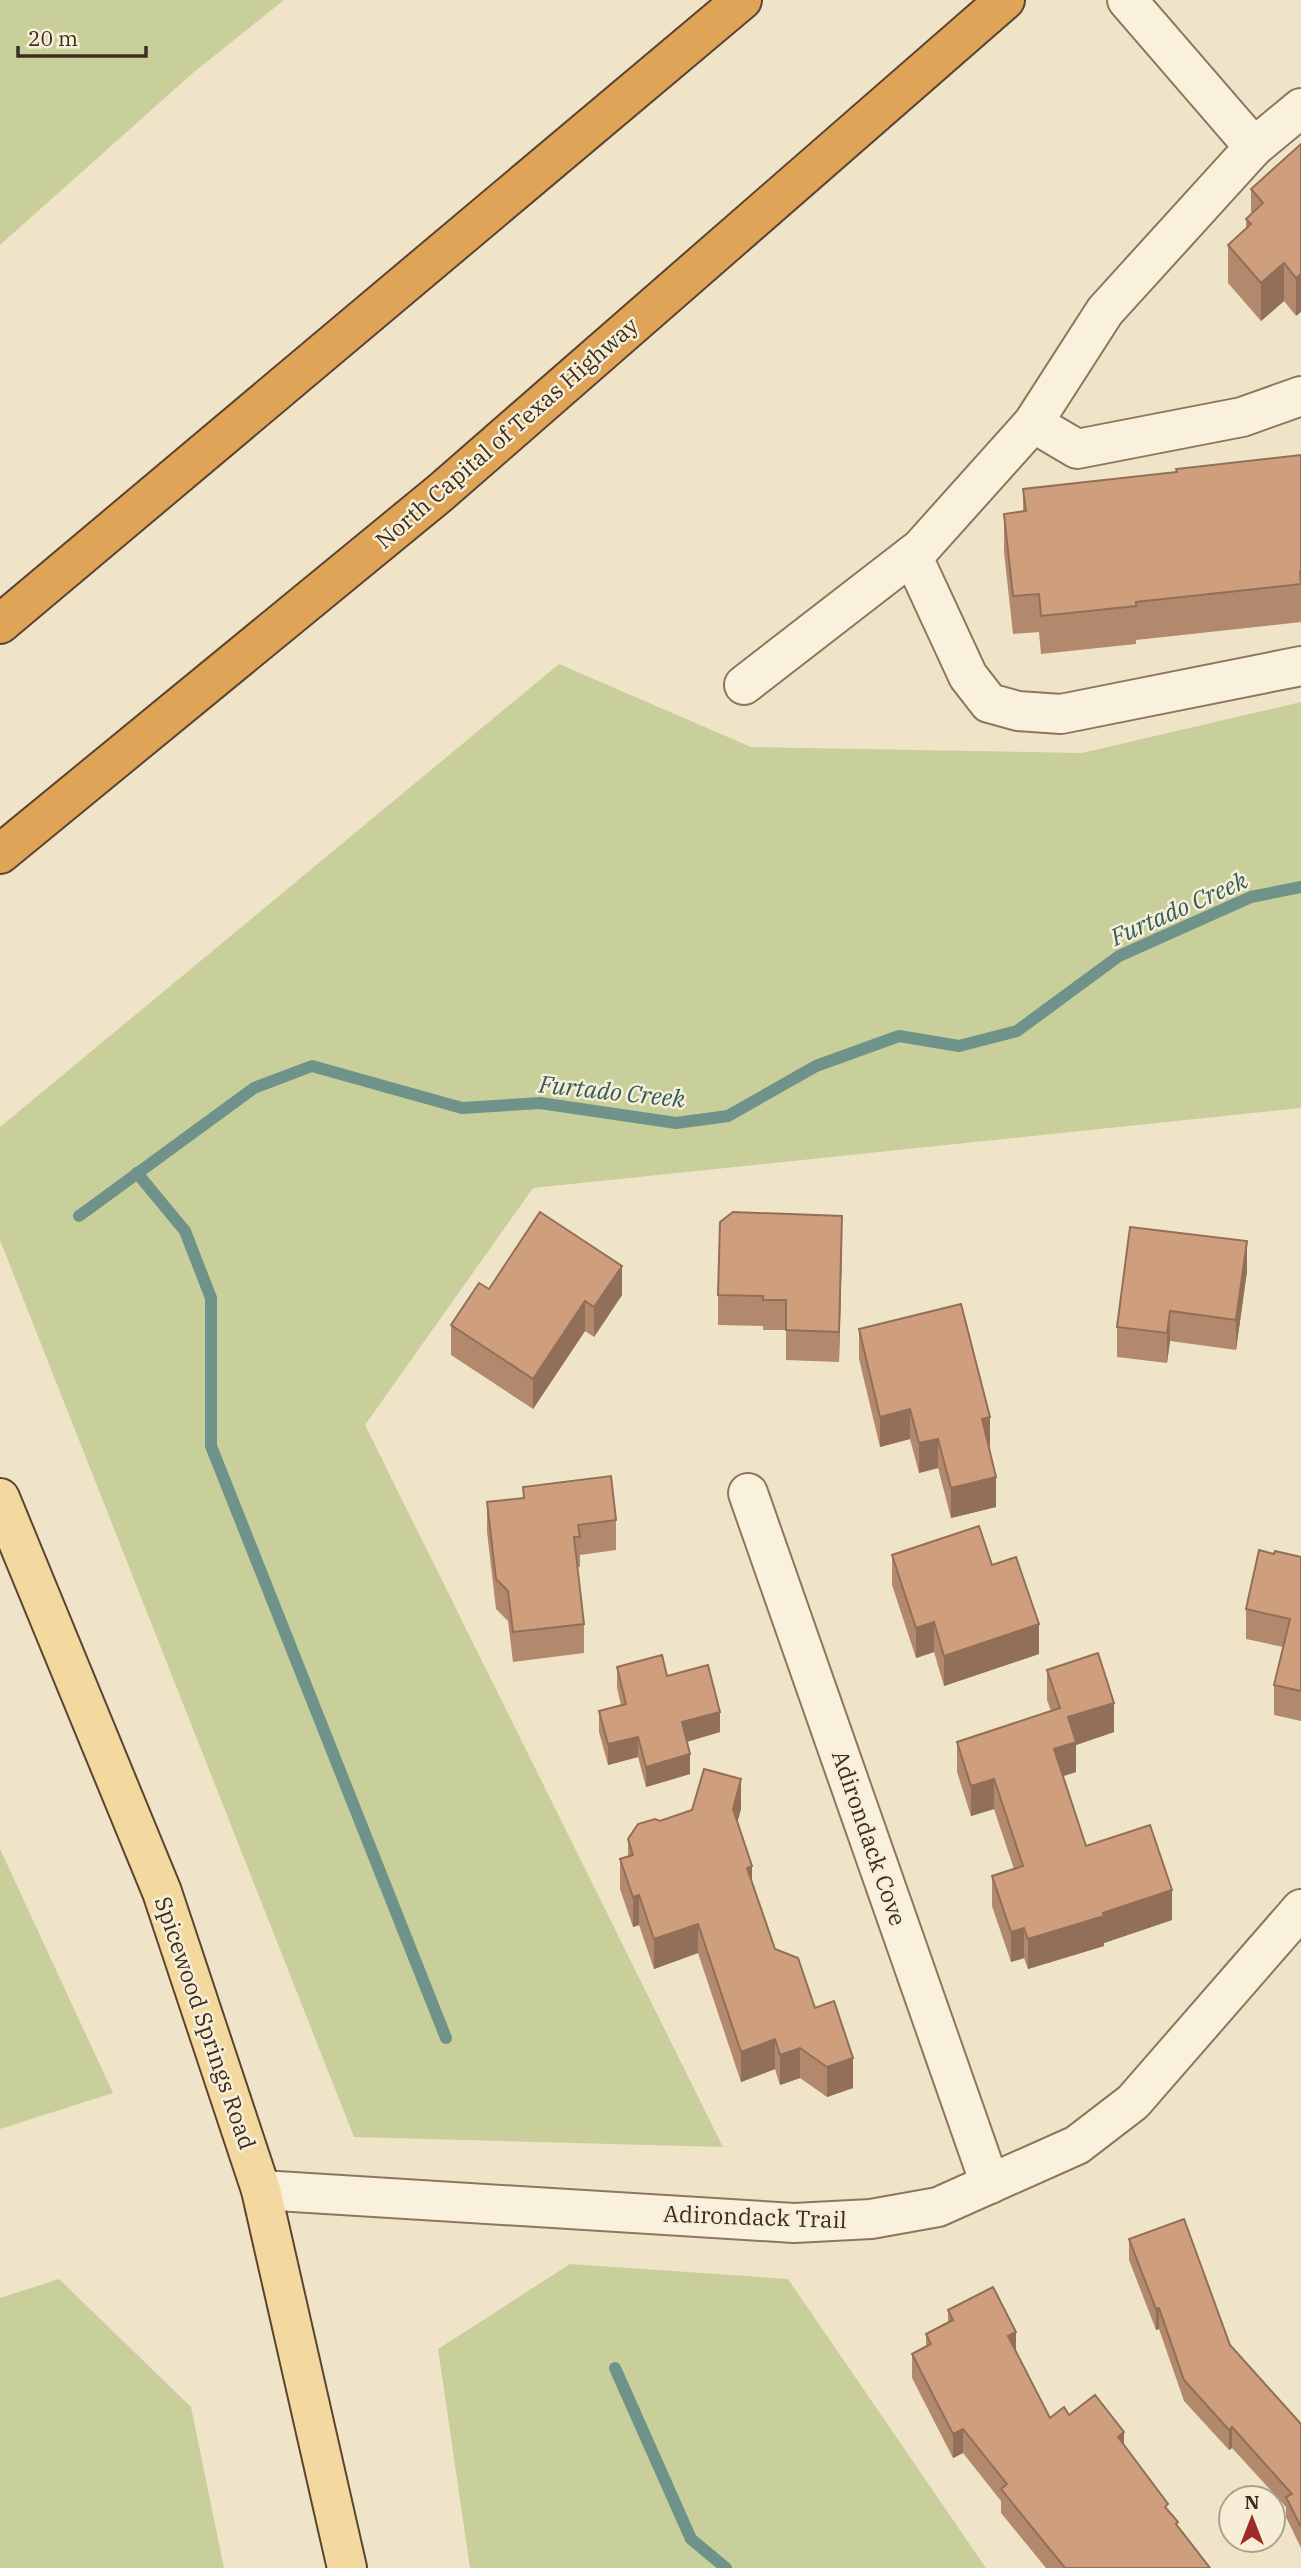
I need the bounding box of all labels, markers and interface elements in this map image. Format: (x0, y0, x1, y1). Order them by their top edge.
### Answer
scale bar (18, 14, 145, 58)
text: 20 m (28, 24, 78, 52)
street label: North Capital of Texas Highway (369, 309, 645, 555)
water label: Furtado Creek (1104, 864, 1252, 953)
water label: Furtado Creek (536, 1067, 687, 1115)
street label: Adirondack Cove (826, 1746, 914, 1929)
street label: Spicewood Springs Road (149, 1892, 263, 2153)
street label: Adirondack Trail (663, 2198, 847, 2234)
north arrow (1217, 2484, 1287, 2554)
text: N (1244, 2490, 1260, 2514)

